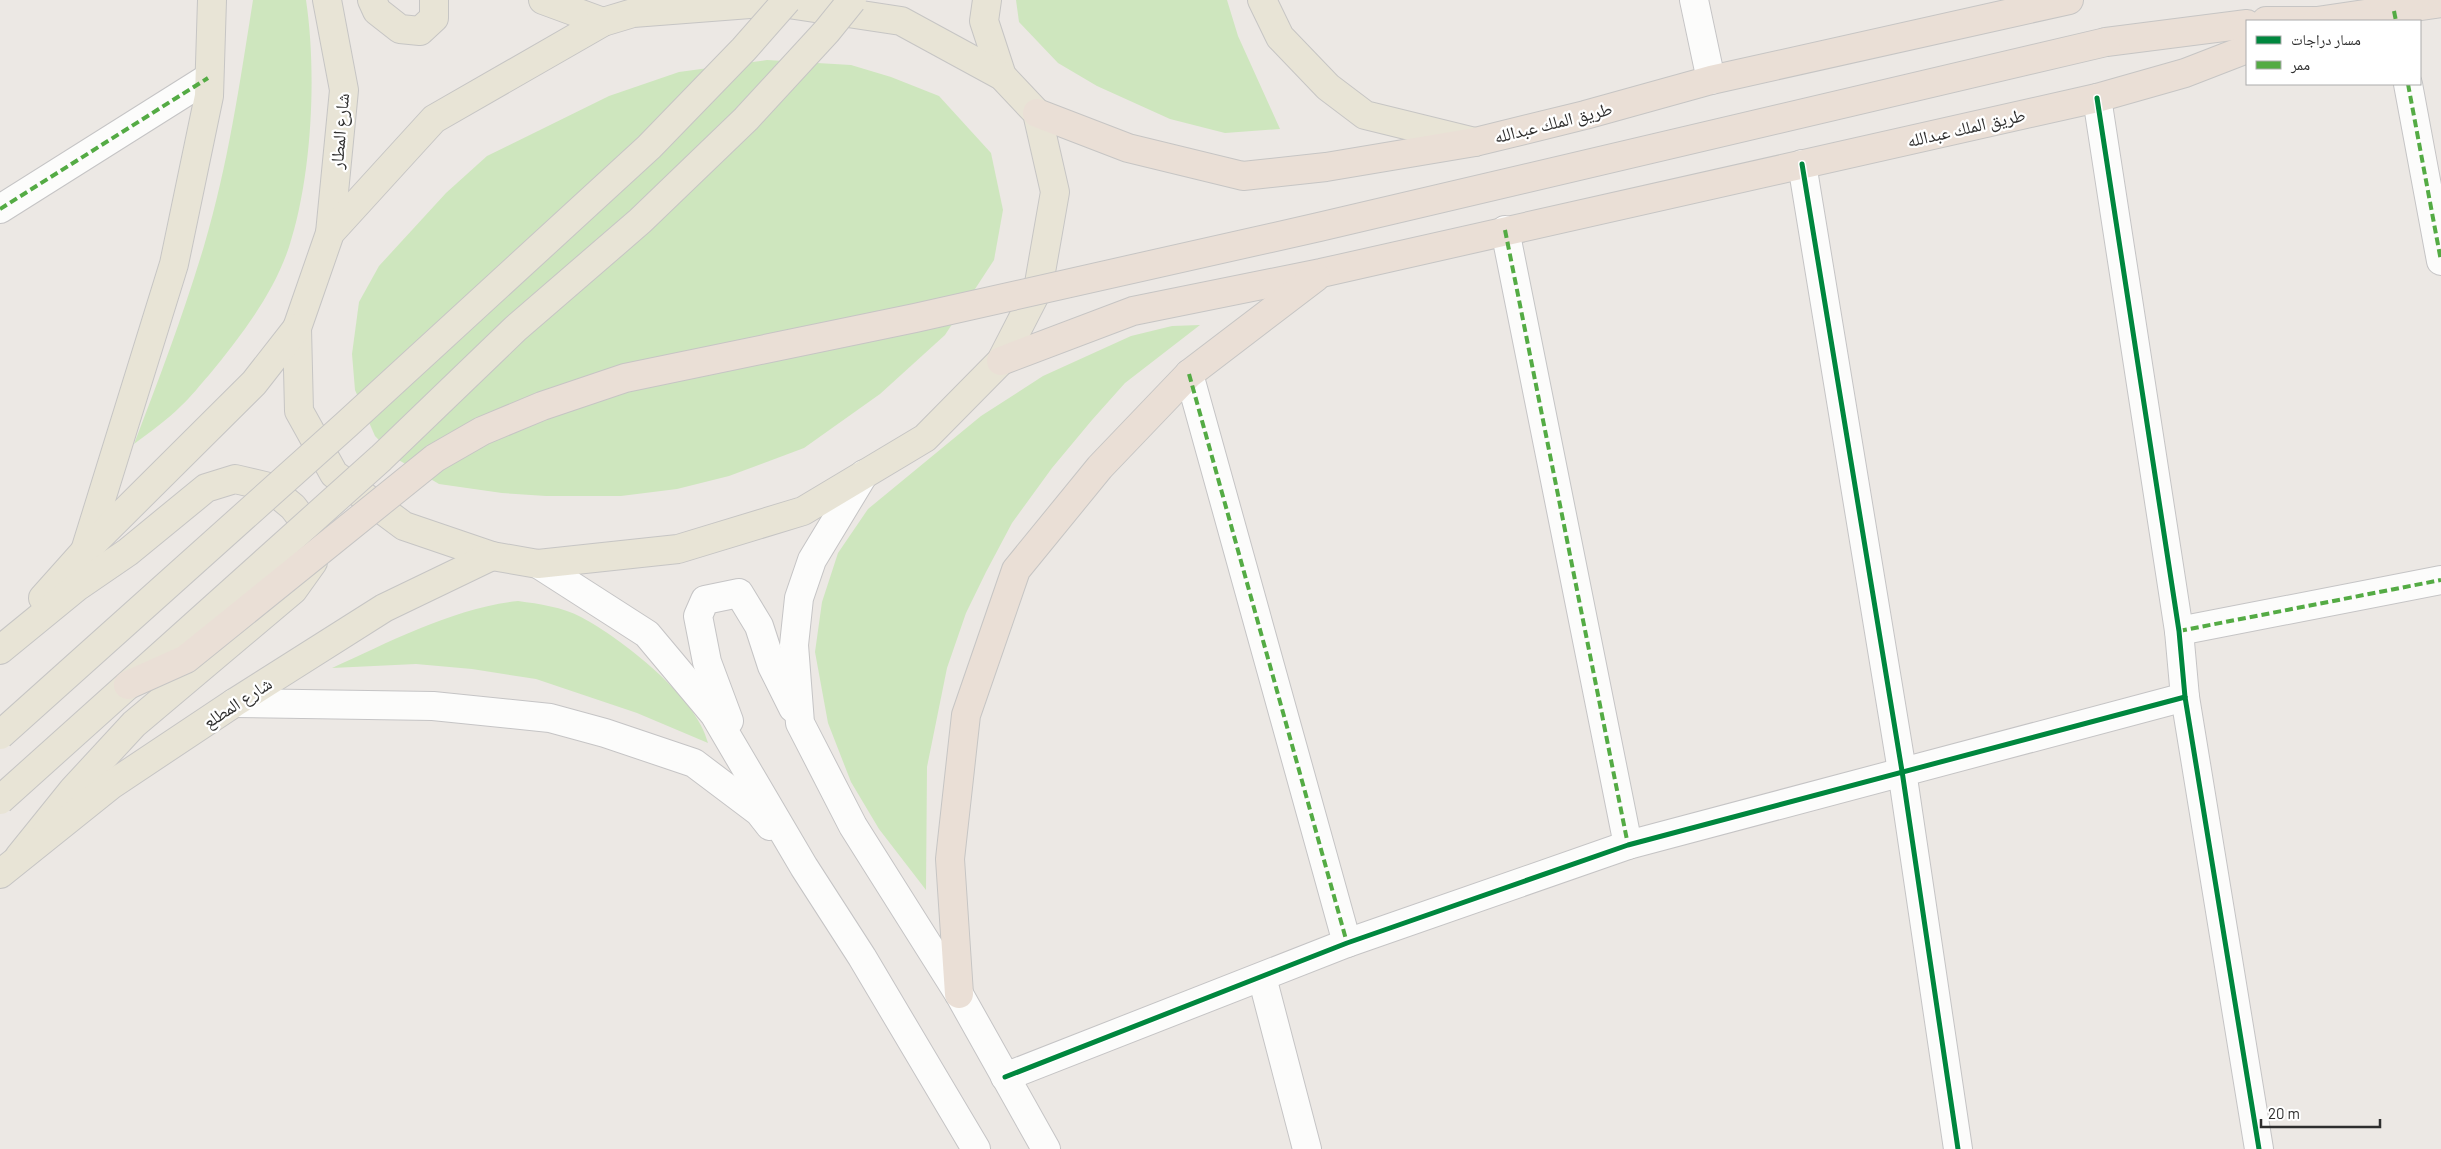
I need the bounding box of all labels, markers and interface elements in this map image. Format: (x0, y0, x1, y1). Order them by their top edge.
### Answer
legend (2246, 20, 2421, 85)
text: مسار دراجات (2291, 30, 2361, 49)
text: ممر (2290, 55, 2310, 74)
street label: شارع المطار (325, 92, 354, 171)
street label: طريق الملك عبدالله (1492, 97, 1615, 148)
street label: طريق الملك عبدالله (1905, 103, 2028, 152)
street label: شارع المطلع (198, 672, 277, 734)
scale bar (2261, 1096, 2380, 1128)
text: 20 m (2268, 1104, 2300, 1122)

